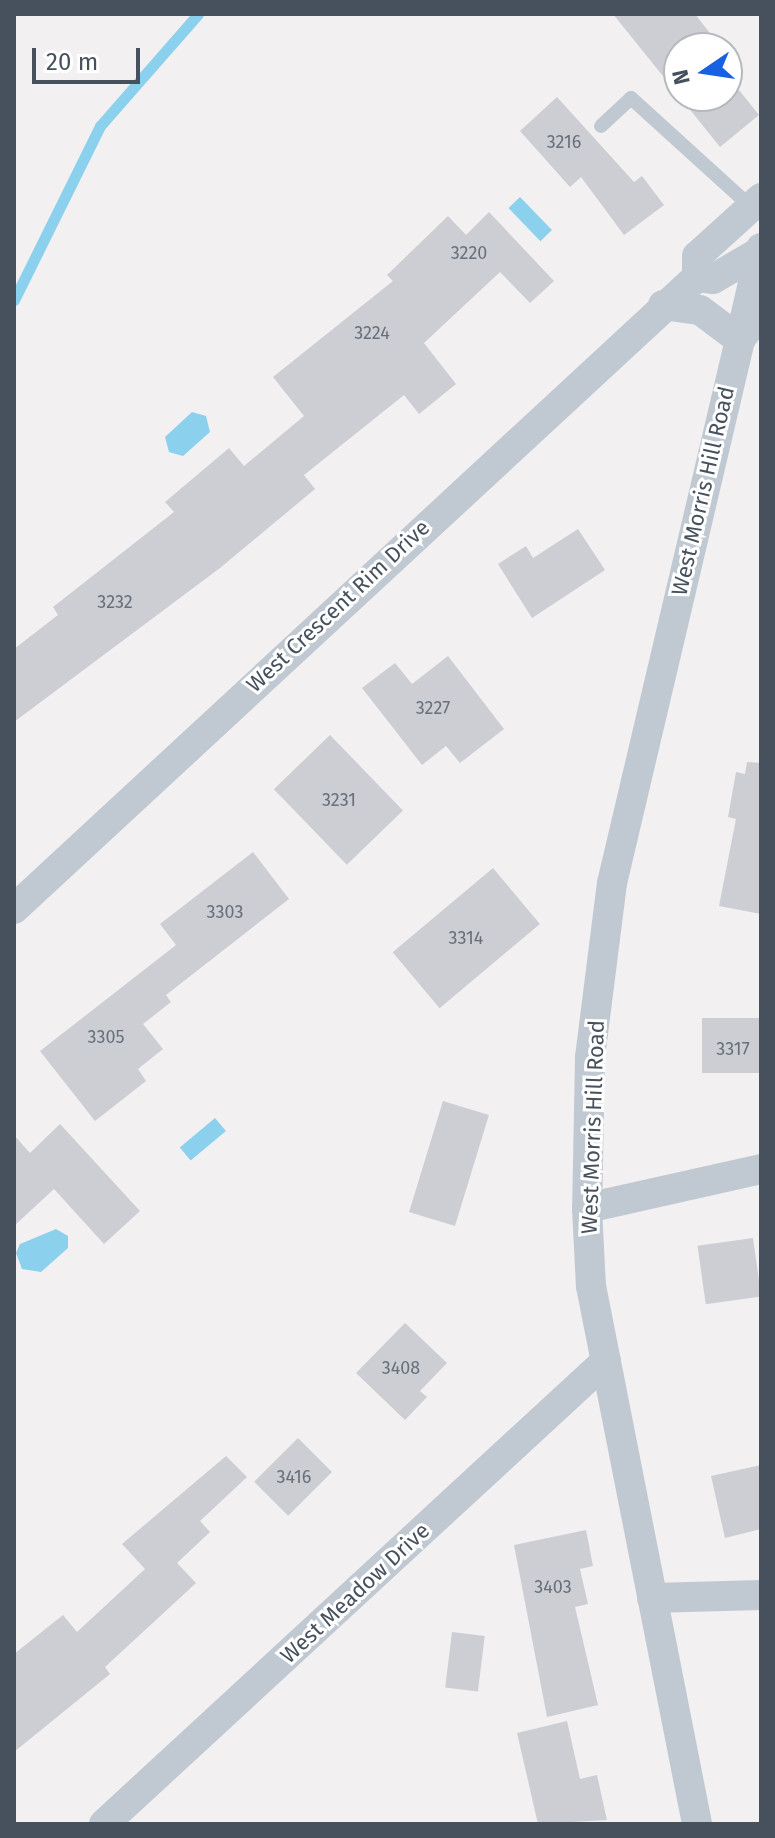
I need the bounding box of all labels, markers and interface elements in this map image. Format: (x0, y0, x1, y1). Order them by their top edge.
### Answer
scale bar (36, 32, 144, 82)
north arrow (663, 32, 743, 112)
text: 20 m (46, 48, 98, 76)
text: N (666, 67, 696, 87)
house number: 3216 (547, 131, 581, 153)
house number: 3220 (451, 242, 487, 264)
house number: 3224 (354, 322, 390, 344)
street label: West Morris Hill Road (666, 384, 740, 598)
street label: West Crescent Rim Drive (241, 514, 435, 698)
house number: 3232 (97, 591, 133, 613)
house number: 3227 (416, 697, 450, 719)
house number: 3231 (322, 789, 356, 811)
house number: 3303 (207, 901, 243, 923)
house number: 3314 (449, 927, 483, 949)
street label: West Morris Hill Road (576, 1020, 610, 1234)
house number: 3305 (87, 1026, 125, 1048)
house number: 3317 (716, 1038, 750, 1060)
house number: 3408 (382, 1357, 420, 1379)
house number: 3416 (277, 1466, 311, 1488)
street label: West Meadow Drive (275, 1517, 435, 1669)
house number: 3403 (534, 1576, 572, 1598)

